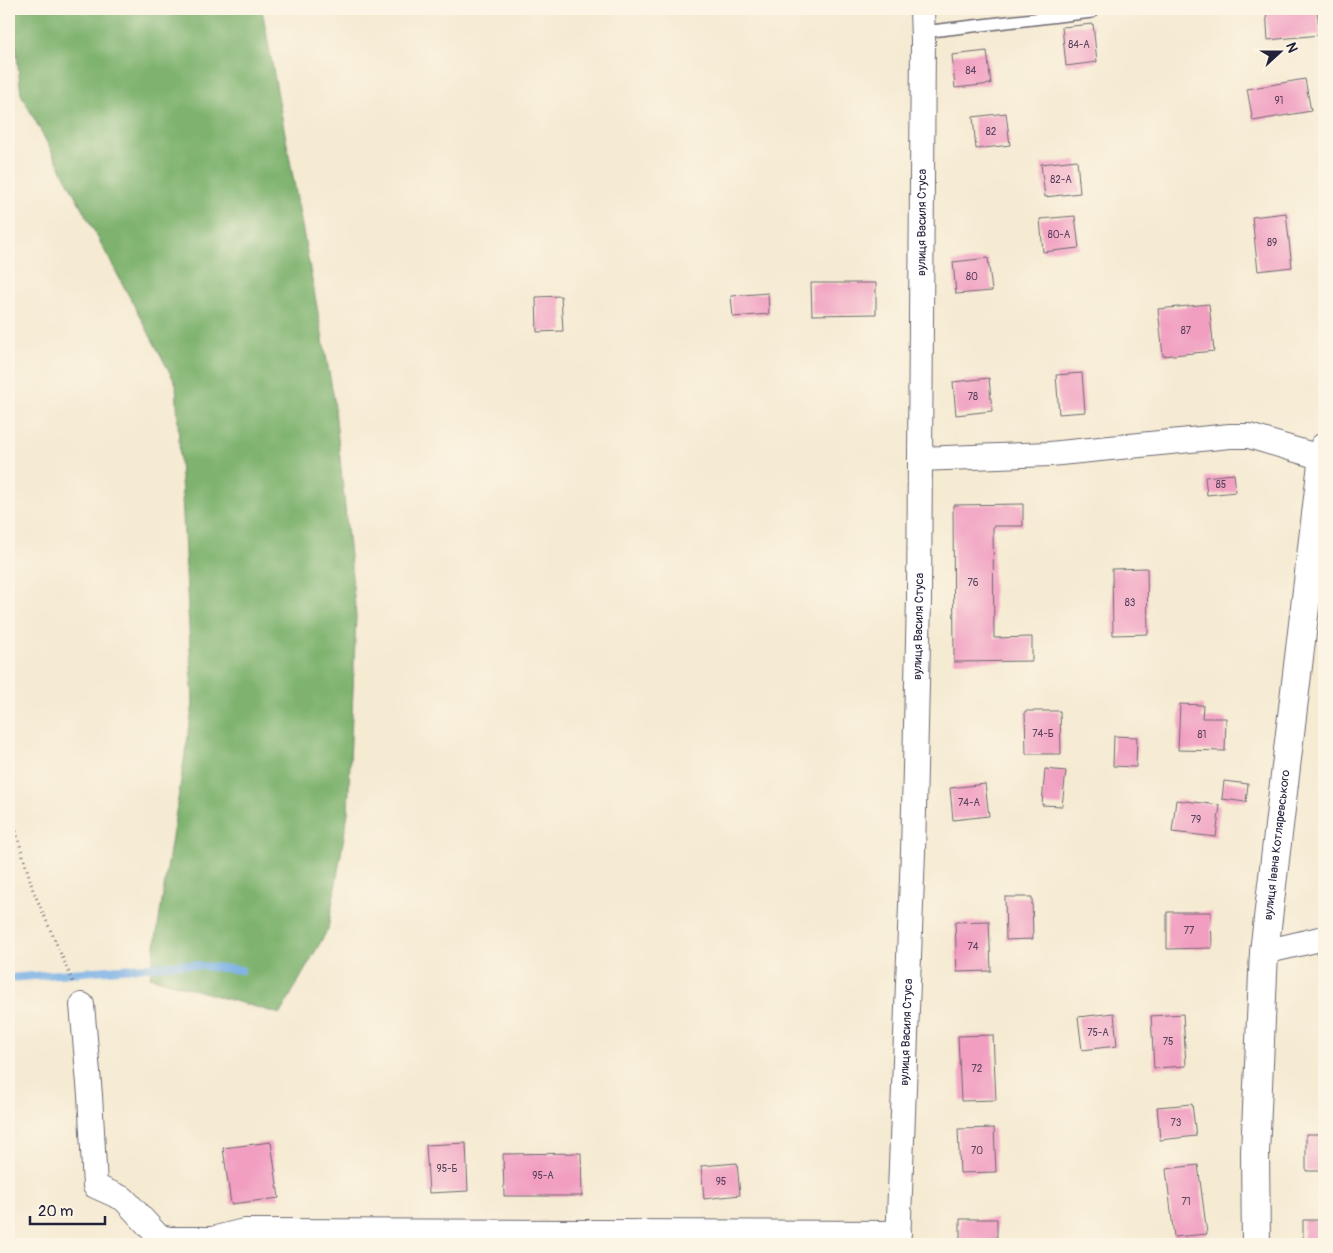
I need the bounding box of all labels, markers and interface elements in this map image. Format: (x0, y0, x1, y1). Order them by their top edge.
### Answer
north arrow (1256, 28, 1306, 78)
house number: 84-А (1068, 39, 1090, 51)
text: N (1282, 40, 1301, 55)
house number: 84 (966, 65, 977, 77)
house number: 91 (1274, 95, 1284, 107)
house number: 82 (986, 126, 997, 138)
street label: вулиця Василя Стуса (914, 168, 930, 276)
house number: 82-А (1050, 174, 1072, 186)
house number: 80-А (1048, 229, 1071, 241)
house number: 89 (1267, 237, 1277, 249)
house number: 80 (966, 271, 978, 283)
house number: 87 (1181, 325, 1192, 337)
house number: 78 (968, 391, 978, 403)
house number: 85 (1216, 479, 1226, 491)
street label: вулиця Василя Стуса (910, 572, 927, 680)
house number: 76 (967, 577, 979, 589)
house number: 83 (1125, 597, 1136, 609)
house number: 74-Б (1032, 728, 1054, 740)
house number: 81 (1198, 729, 1207, 741)
street label: вулиця Івана Котляревського (1261, 769, 1294, 921)
house number: 74-А (958, 797, 980, 809)
house number: 79 (1191, 814, 1201, 826)
house number: 77 (1184, 925, 1195, 937)
house number: 74 (967, 941, 979, 953)
street label: вулиця Василя Стуса (897, 978, 916, 1086)
house number: 75-А (1087, 1027, 1109, 1039)
house number: 75 (1163, 1036, 1173, 1048)
house number: 72 (972, 1063, 983, 1075)
house number: 73 (1171, 1117, 1182, 1129)
house number: 70 (971, 1145, 983, 1157)
house number: 95-Б (437, 1163, 457, 1175)
house number: 95-А (532, 1170, 554, 1182)
house number: 95 (716, 1176, 726, 1188)
scale bar (30, 1193, 105, 1225)
house number: 71 (1181, 1196, 1191, 1208)
text: 20 m (38, 1202, 73, 1221)

